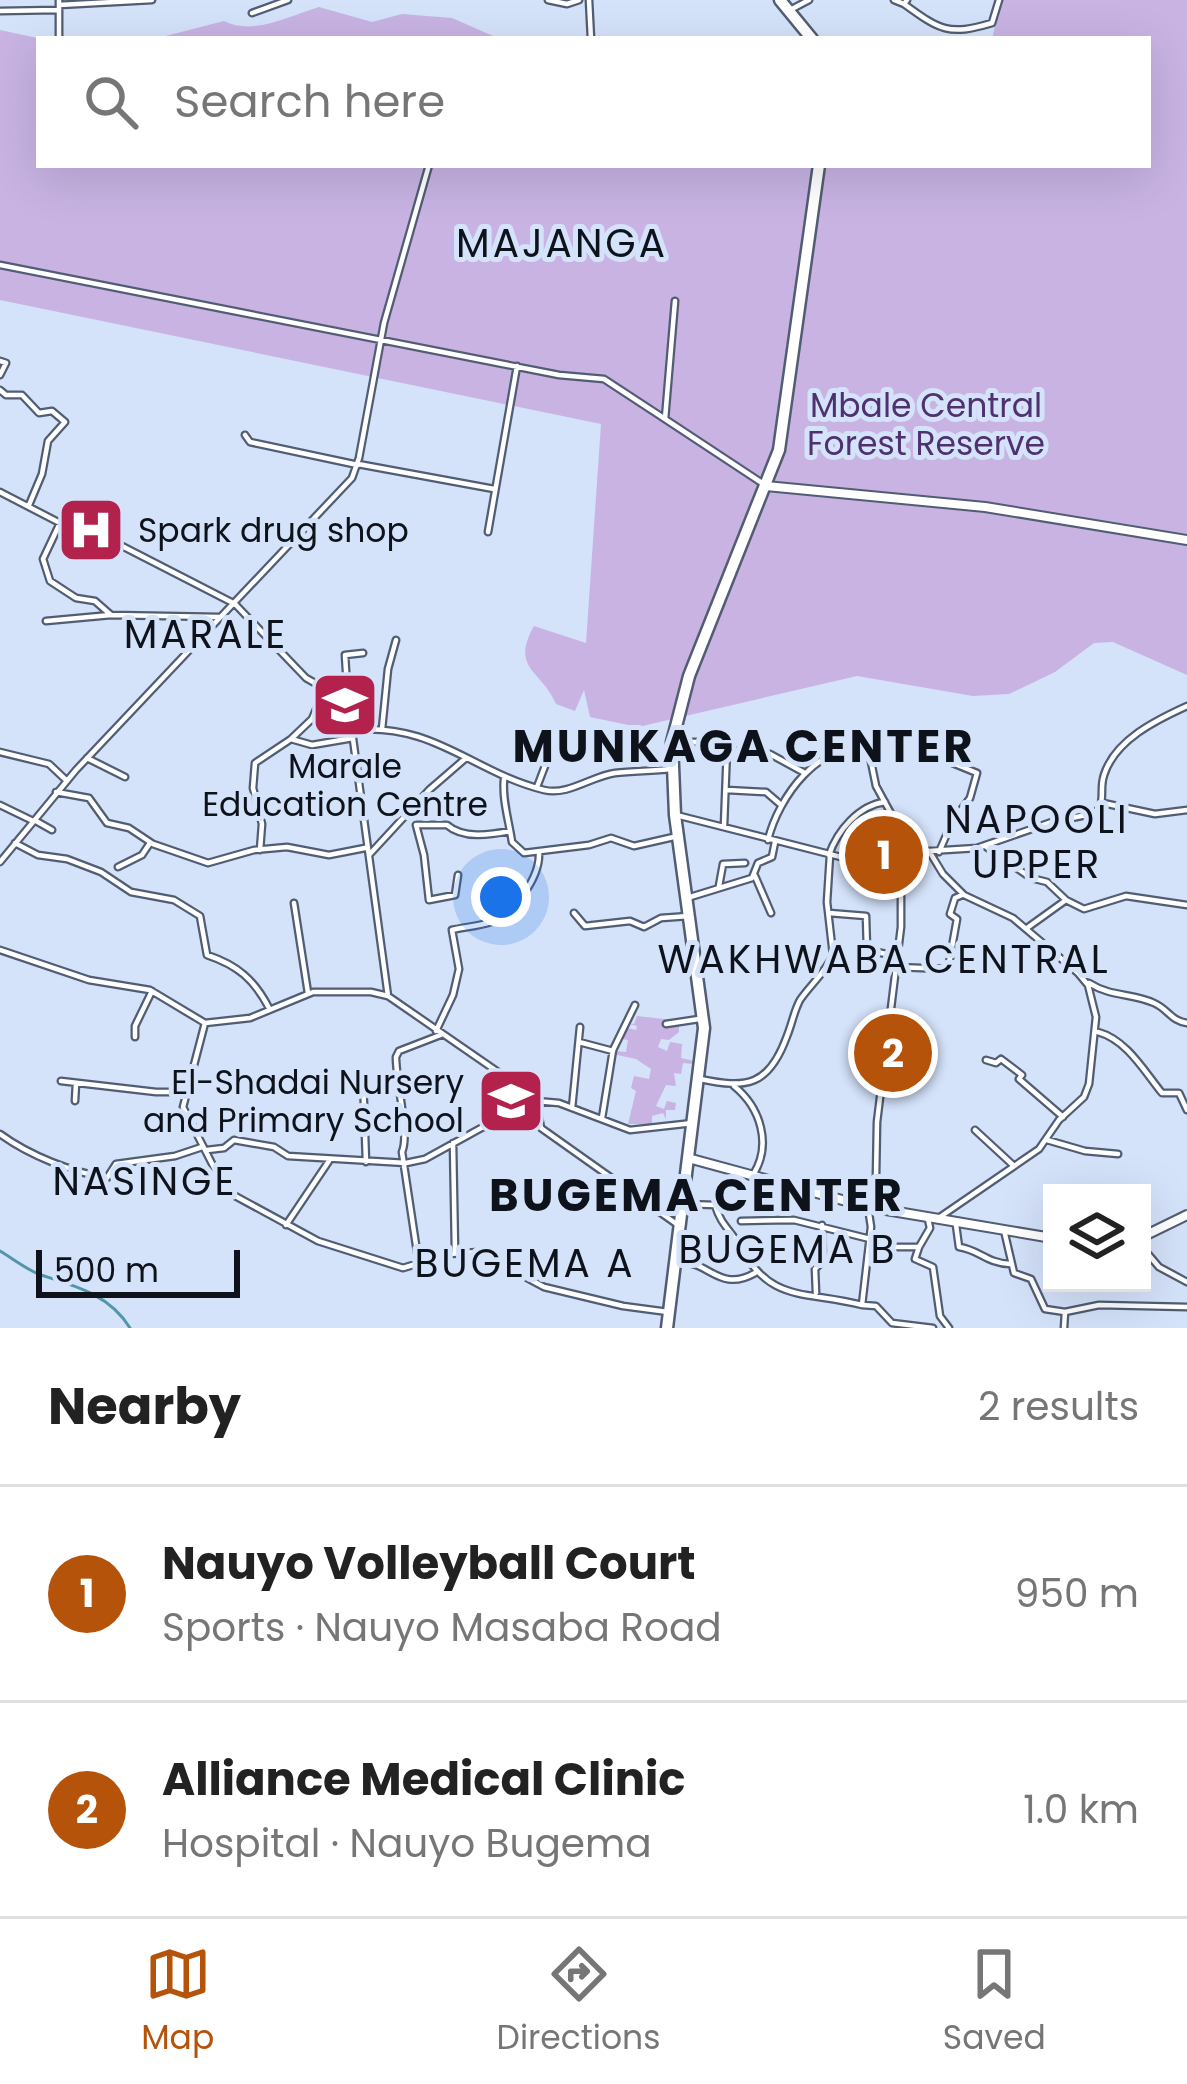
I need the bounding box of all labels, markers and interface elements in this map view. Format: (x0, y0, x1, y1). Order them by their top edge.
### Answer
search box (36, 36, 1151, 168)
icon: search (78, 69, 144, 135)
text: Search here (174, 70, 445, 133)
district label: MAJANGA (456, 216, 668, 271)
park label: Mbale Central Forest Reserve (807, 382, 1045, 467)
hospital icon: Spark drug shop (56, 495, 126, 565)
place label: Spark drug shop (138, 507, 409, 554)
district label: MARALE (124, 607, 288, 662)
school or university icon: Marale Education Centre (310, 670, 380, 740)
district label: MUNKAGA CENTER (512, 715, 976, 778)
place label: Marale Education Centre (202, 743, 488, 828)
district label: NAPOOLI UPPER (944, 792, 1130, 892)
pin: 1 (845, 810, 923, 900)
your location (471, 867, 531, 927)
district label: WAKHWABA CENTRAL (657, 932, 1111, 987)
pin: 2 (854, 1008, 932, 1098)
place label: El-Shadai Nursery and Primary School (143, 1059, 464, 1144)
school or university icon: El-Shadai Nursery and Primary School (476, 1066, 546, 1136)
district label: NASINGE (53, 1154, 237, 1209)
district label: BUGEMA CENTER (489, 1164, 905, 1227)
map controls (1043, 1184, 1151, 1292)
button: layers (1043, 1184, 1151, 1292)
district label: BUGEMA B (679, 1222, 897, 1277)
district label: BUGEMA A (414, 1236, 636, 1291)
scale bar (36, 1244, 240, 1297)
text: 500 m (54, 1247, 159, 1294)
text: Nearby (48, 1370, 241, 1442)
text: 2 results (978, 1379, 1139, 1434)
text: Nauyo Volleyball Court (162, 1532, 696, 1595)
text: 1 (80, 1566, 94, 1621)
text: 950 m (1015, 1566, 1139, 1621)
text: Sports · Nauyo Masaba Road (162, 1600, 722, 1655)
text: Alliance Medical Clinic (162, 1748, 686, 1811)
text: 2 (76, 1782, 98, 1837)
text: 1.0 km (1023, 1782, 1139, 1837)
text: Hospital · Nauyo Bugema (162, 1816, 652, 1871)
tab: Map (141, 1941, 214, 2063)
tab: Directions (497, 1941, 660, 2063)
tab: Saved (943, 1941, 1046, 2063)

